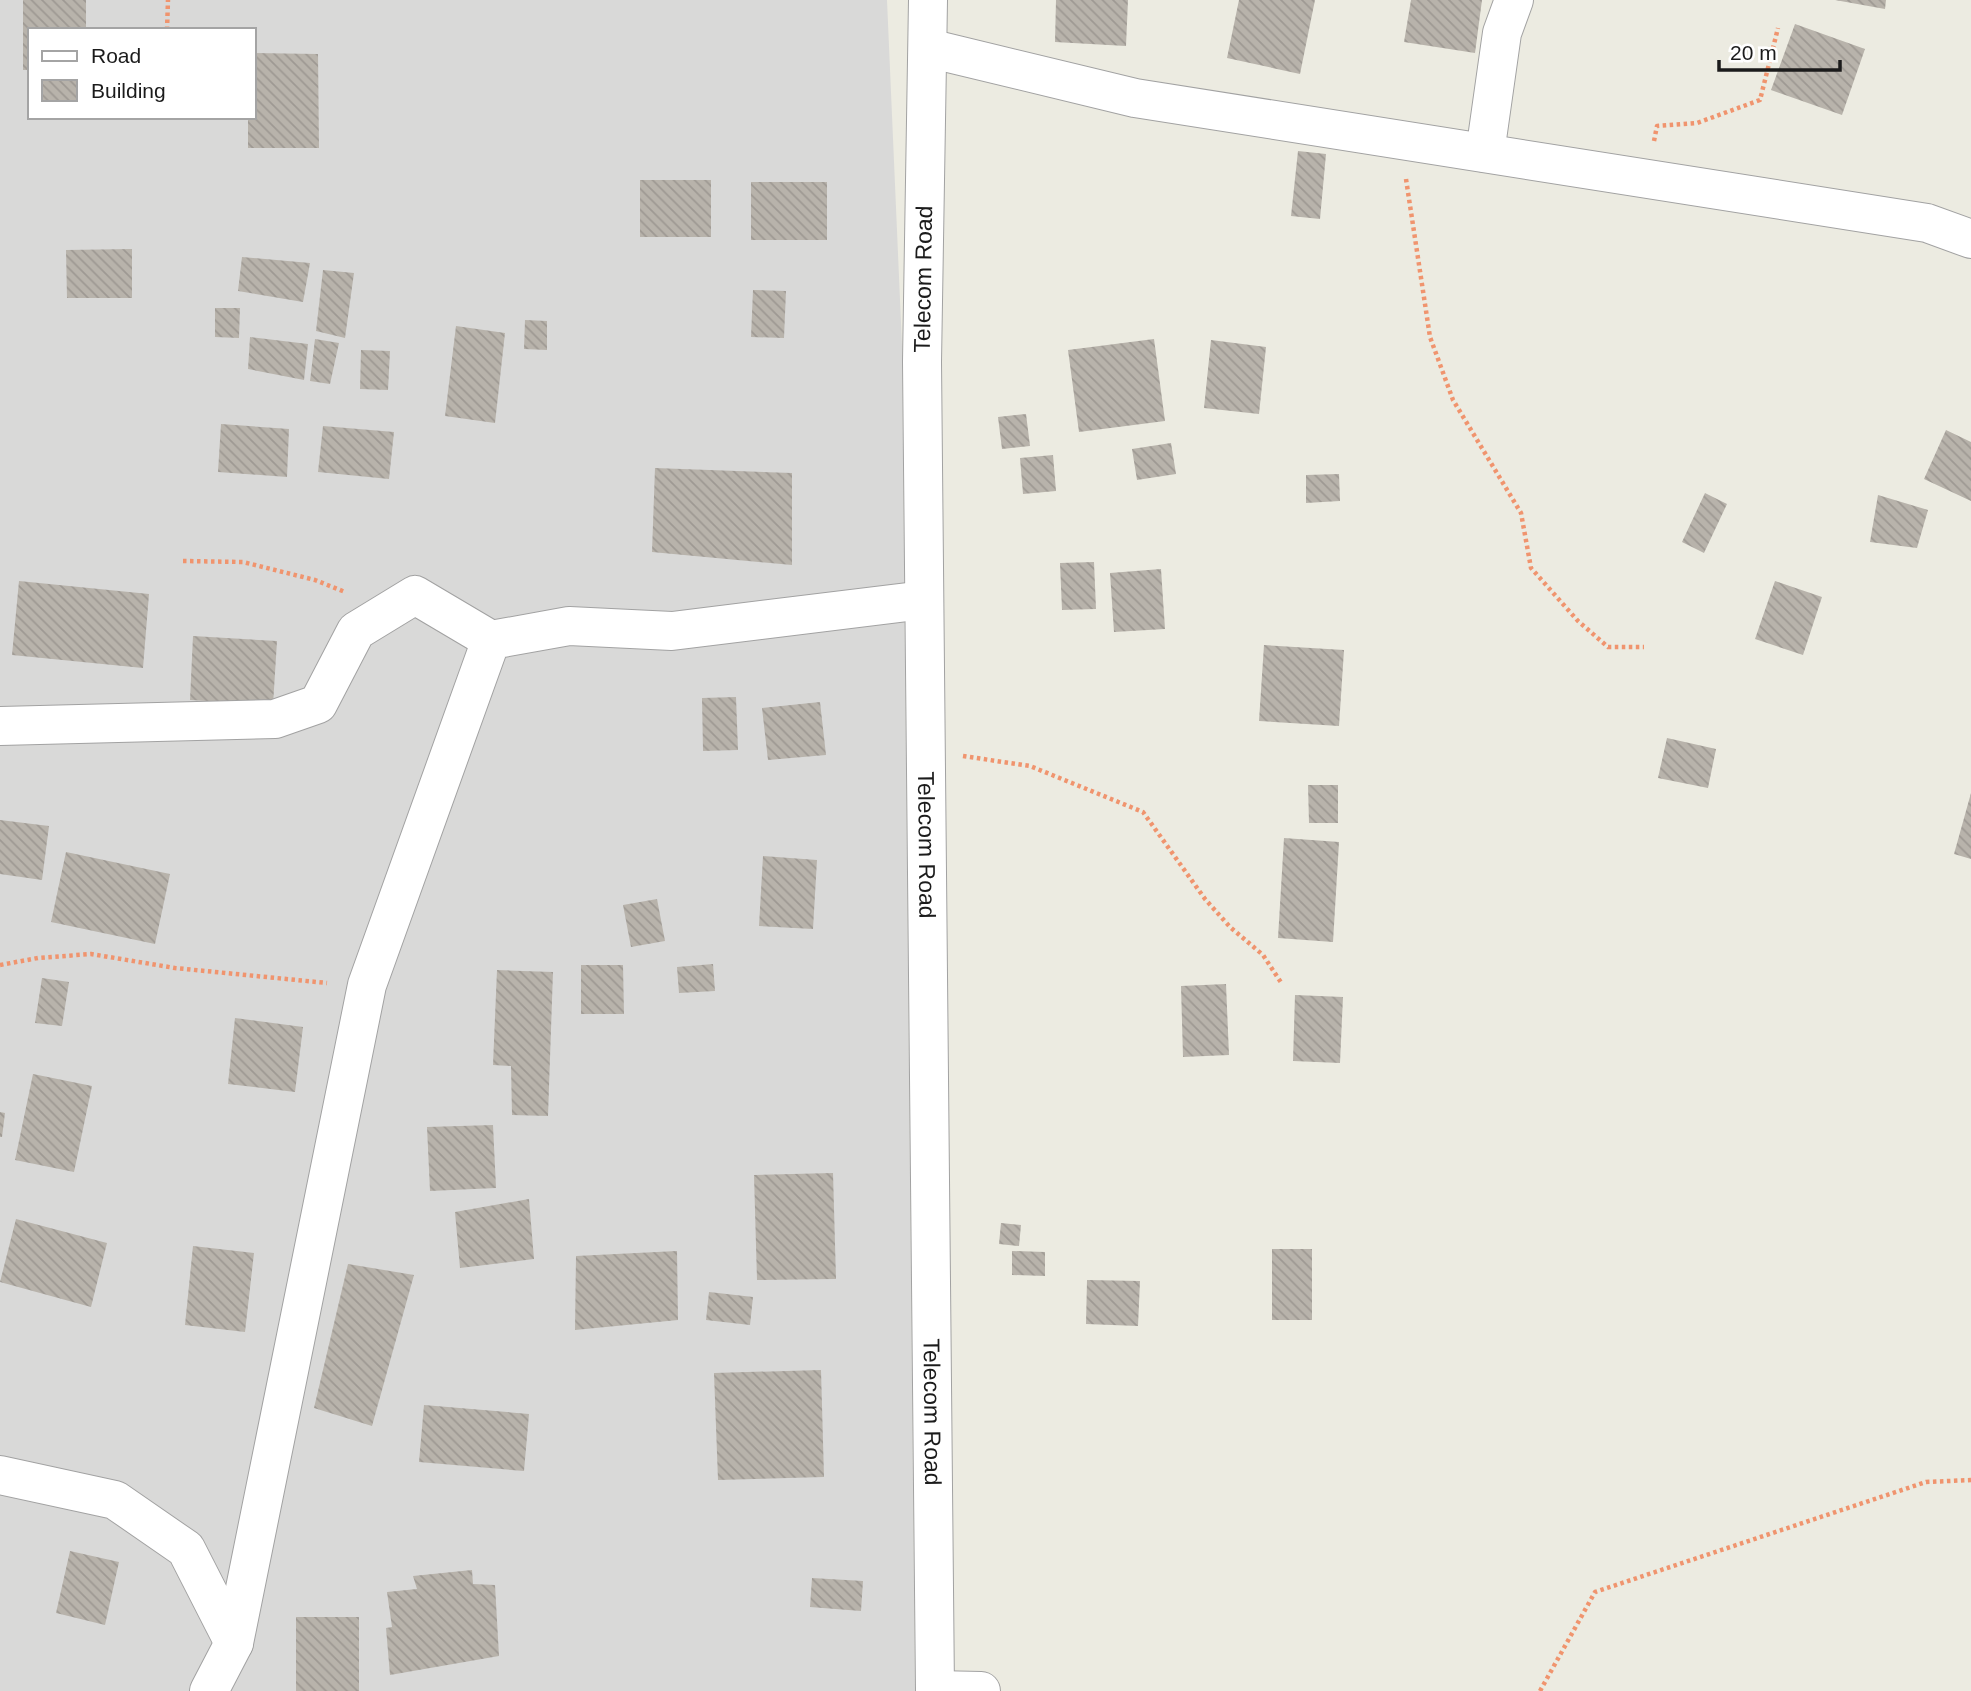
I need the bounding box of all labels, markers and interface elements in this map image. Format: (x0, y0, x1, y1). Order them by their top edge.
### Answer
legend (28, 28, 256, 119)
scale bar (1719, 28, 1840, 72)
text: 20 m (1730, 41, 1777, 64)
text: Road (91, 44, 141, 67)
text: Building (91, 79, 166, 102)
street label: Telecom Road (909, 205, 937, 353)
street label: Telecom Road (913, 771, 940, 919)
street label: Telecom Road (919, 1338, 946, 1486)

